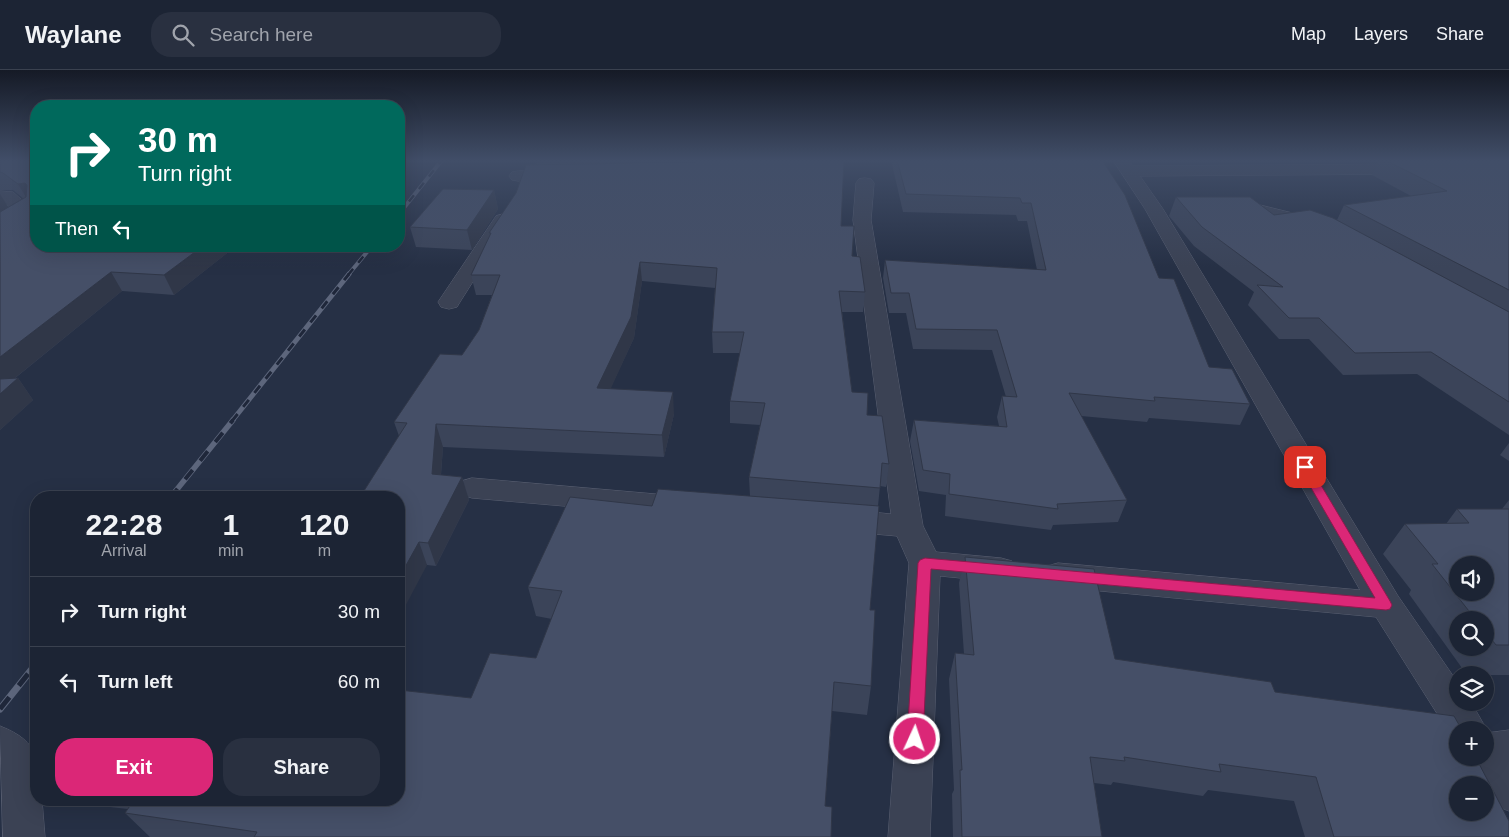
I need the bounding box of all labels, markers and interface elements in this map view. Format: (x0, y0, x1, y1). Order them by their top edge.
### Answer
search box (151, 12, 501, 57)
text: Waylane (25, 21, 121, 48)
icon: search (169, 21, 197, 49)
text: Search here (209, 24, 313, 45)
text: Map (1291, 24, 1326, 44)
text: Layers (1354, 24, 1408, 44)
text: Share (1436, 24, 1484, 44)
icon: right (55, 120, 120, 185)
text: 30 m (138, 120, 218, 159)
text: Turn right (138, 161, 231, 186)
icon: left (108, 215, 136, 243)
text: Then (55, 218, 98, 239)
pin (1284, 446, 1326, 488)
icon: arrive (1291, 453, 1319, 481)
text: 22:28 (86, 508, 162, 541)
text: 1 (222, 508, 239, 541)
text: 120 (299, 508, 349, 541)
text: Arrival (101, 542, 147, 559)
text: min (218, 542, 244, 559)
text: m (318, 542, 331, 559)
map controls (1449, 556, 1494, 821)
button: sound (1449, 556, 1494, 601)
icon: right (55, 598, 83, 626)
text: Turn right (98, 601, 186, 622)
text: 30 m (338, 601, 380, 622)
button: search (1449, 611, 1494, 656)
button: layers (1449, 666, 1494, 711)
icon: left (55, 668, 83, 696)
text: Turn left (98, 671, 173, 692)
text: 60 m (338, 671, 380, 692)
position arrow (888, 712, 940, 764)
button: + (1449, 721, 1494, 766)
button: Exit (55, 738, 213, 796)
button: Share (223, 738, 380, 796)
button: − (1449, 776, 1494, 821)

